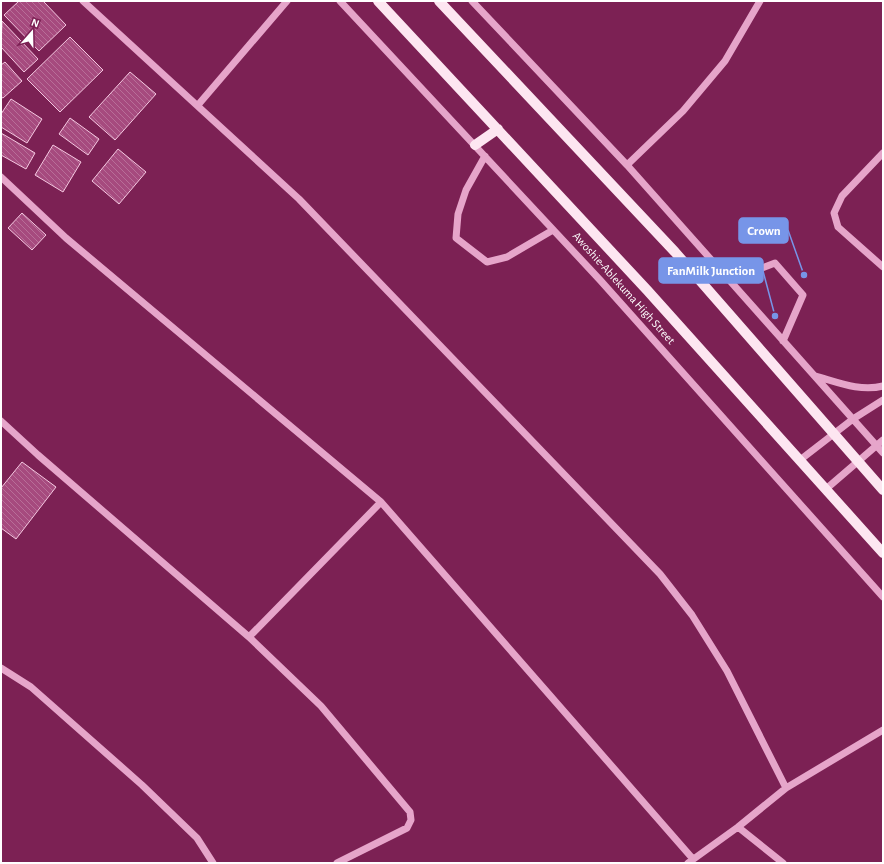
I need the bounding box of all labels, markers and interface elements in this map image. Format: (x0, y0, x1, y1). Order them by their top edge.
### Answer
north arrow (12, 12, 52, 52)
text: N (30, 17, 41, 30)
callout: Crown (739, 218, 788, 243)
text: Crown (747, 225, 781, 238)
street label: Awoshie-Ablekuma High Street (571, 230, 678, 347)
callout: FanMilk Junction (659, 258, 763, 283)
text: FanMilk Junction (667, 265, 755, 278)

